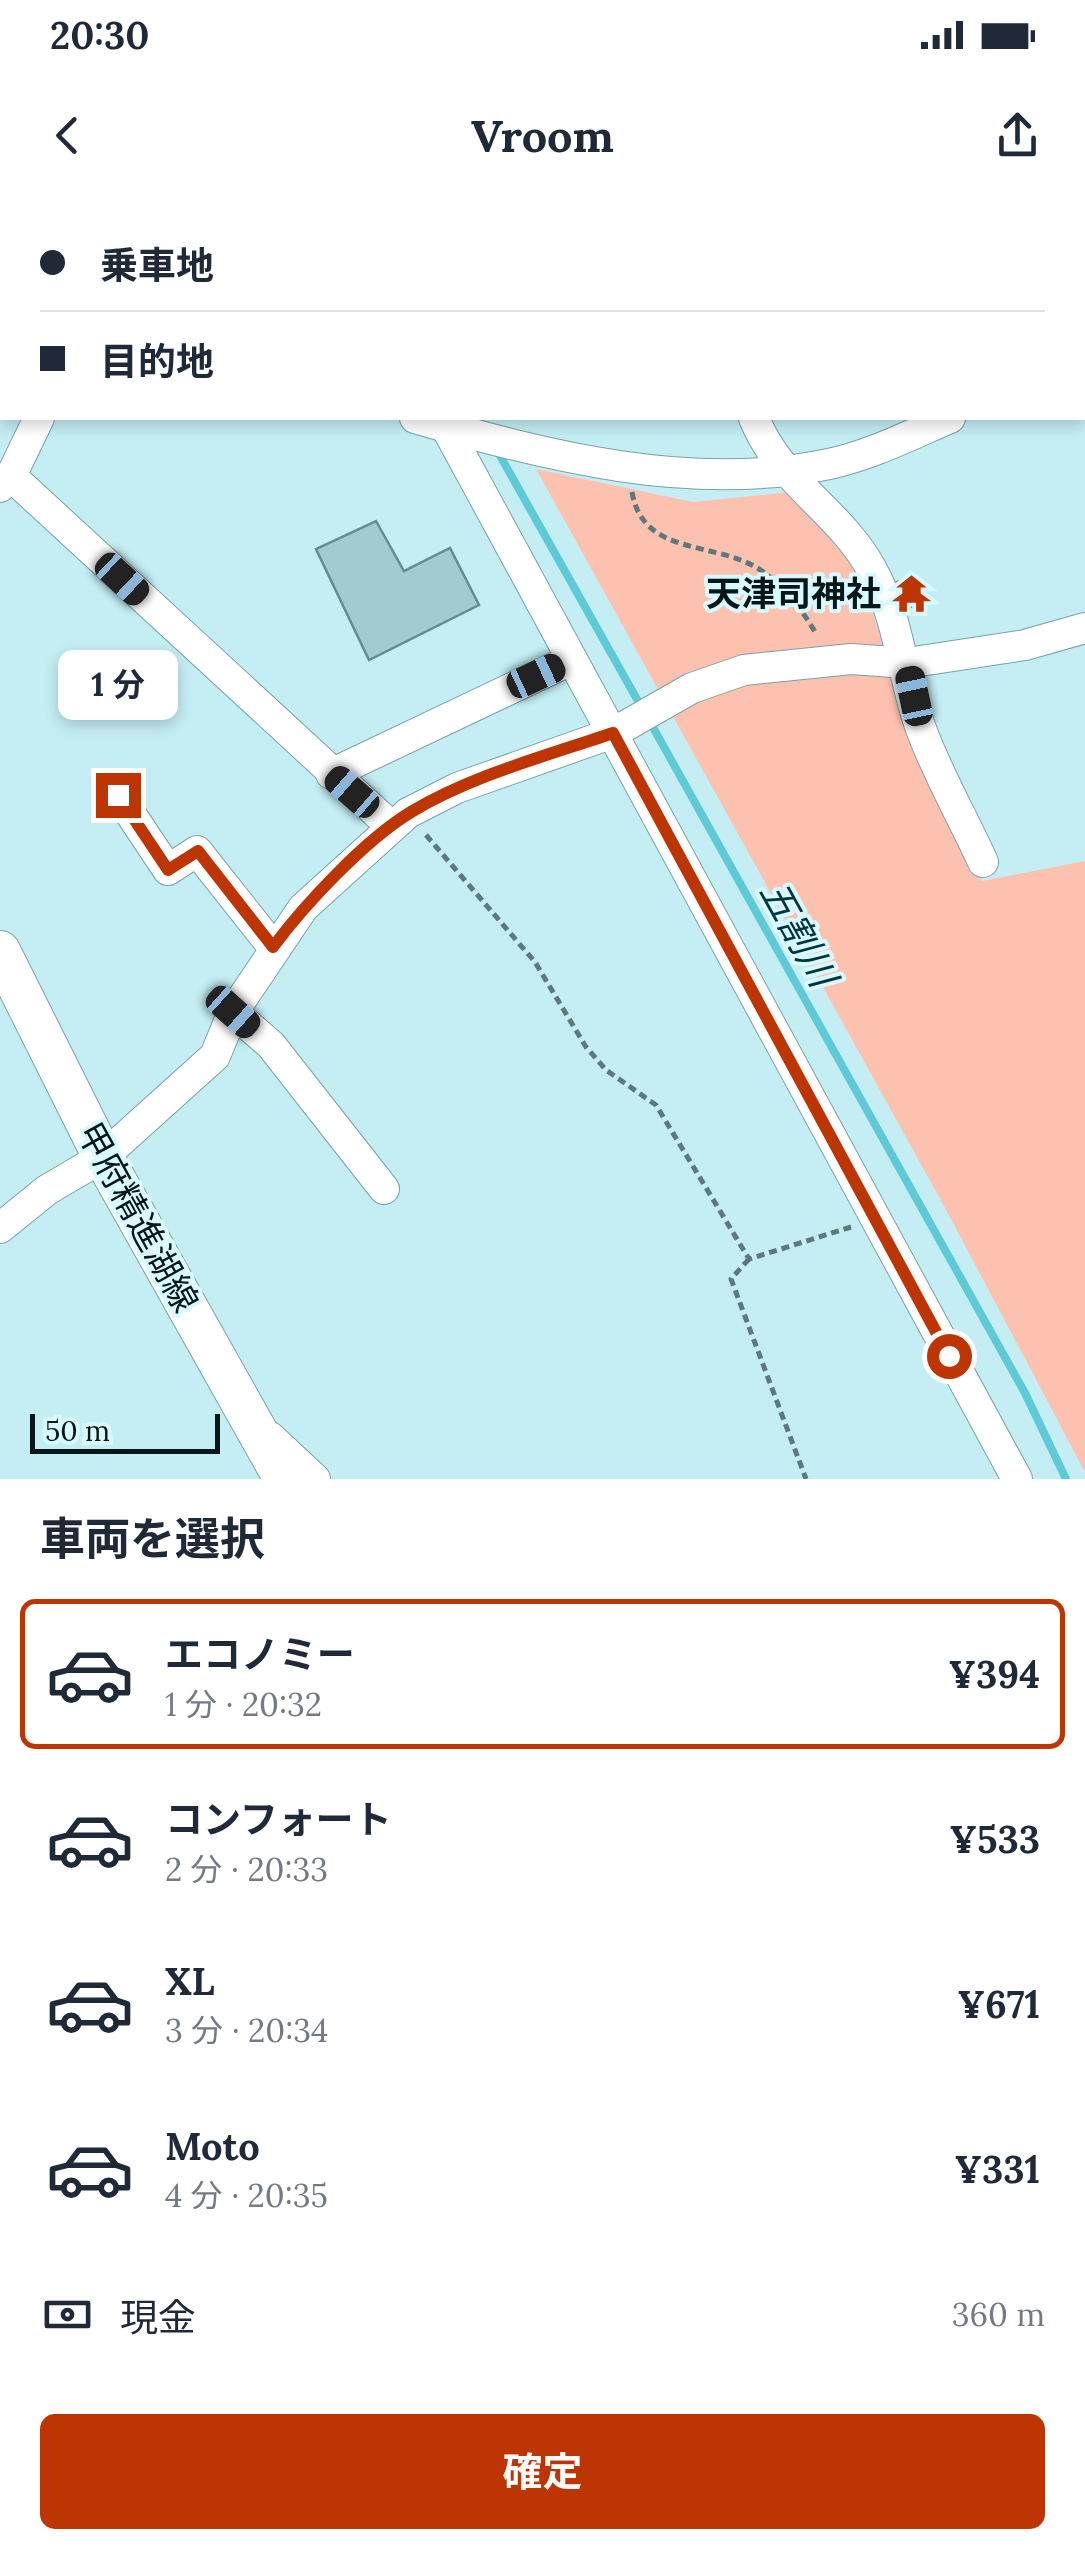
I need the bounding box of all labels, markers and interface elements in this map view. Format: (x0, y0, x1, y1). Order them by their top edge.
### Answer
text: 20:30 (50, 11, 149, 59)
text: Vroom (471, 107, 614, 164)
icon: back (40, 108, 95, 163)
icon: share (990, 108, 1045, 163)
text: 乗車地 (100, 241, 214, 289)
text: 目的地 (100, 337, 214, 385)
car (90, 548, 154, 610)
place label: 天津司神社 (706, 571, 881, 616)
temple icon: 天津司神社 (890, 572, 932, 614)
callout: 1 分 (58, 650, 178, 720)
car (502, 650, 570, 702)
text: 1 分 (91, 664, 145, 705)
car (893, 664, 935, 728)
car (320, 761, 384, 823)
route end (96, 773, 141, 818)
water label: 五割川 (750, 872, 850, 998)
car (201, 981, 265, 1043)
street label: 甲府精進湖線 (67, 1114, 209, 1320)
route start (927, 1334, 972, 1379)
scale bar (30, 1409, 220, 1454)
text: 50 m (45, 1413, 110, 1449)
text: 車両を選択 (40, 1510, 265, 1567)
icon: car (45, 1629, 135, 1719)
text: エコノミー (165, 1630, 355, 1678)
text: ¥394 (949, 1650, 1040, 1698)
text: 1 分 · 20:32 (165, 1684, 322, 1725)
icon: car (45, 1794, 135, 1884)
text: コンフォート (165, 1795, 392, 1843)
text: ¥533 (949, 1815, 1040, 1863)
text: 2 分 · 20:33 (165, 1849, 328, 1890)
text: XL (165, 1957, 215, 2005)
icon: car (45, 1959, 135, 2049)
text: ¥671 (957, 1980, 1040, 2028)
text: 3 分 · 20:34 (165, 2010, 328, 2051)
text: Moto (165, 2122, 260, 2170)
icon: car (45, 2124, 135, 2214)
text: ¥331 (955, 2145, 1040, 2193)
text: 4 分 · 20:35 (165, 2175, 328, 2216)
icon: cash (40, 2287, 95, 2342)
text: 現金 (120, 2293, 196, 2341)
text: 360 m (952, 2294, 1045, 2335)
button: 確定 (40, 2414, 1045, 2529)

